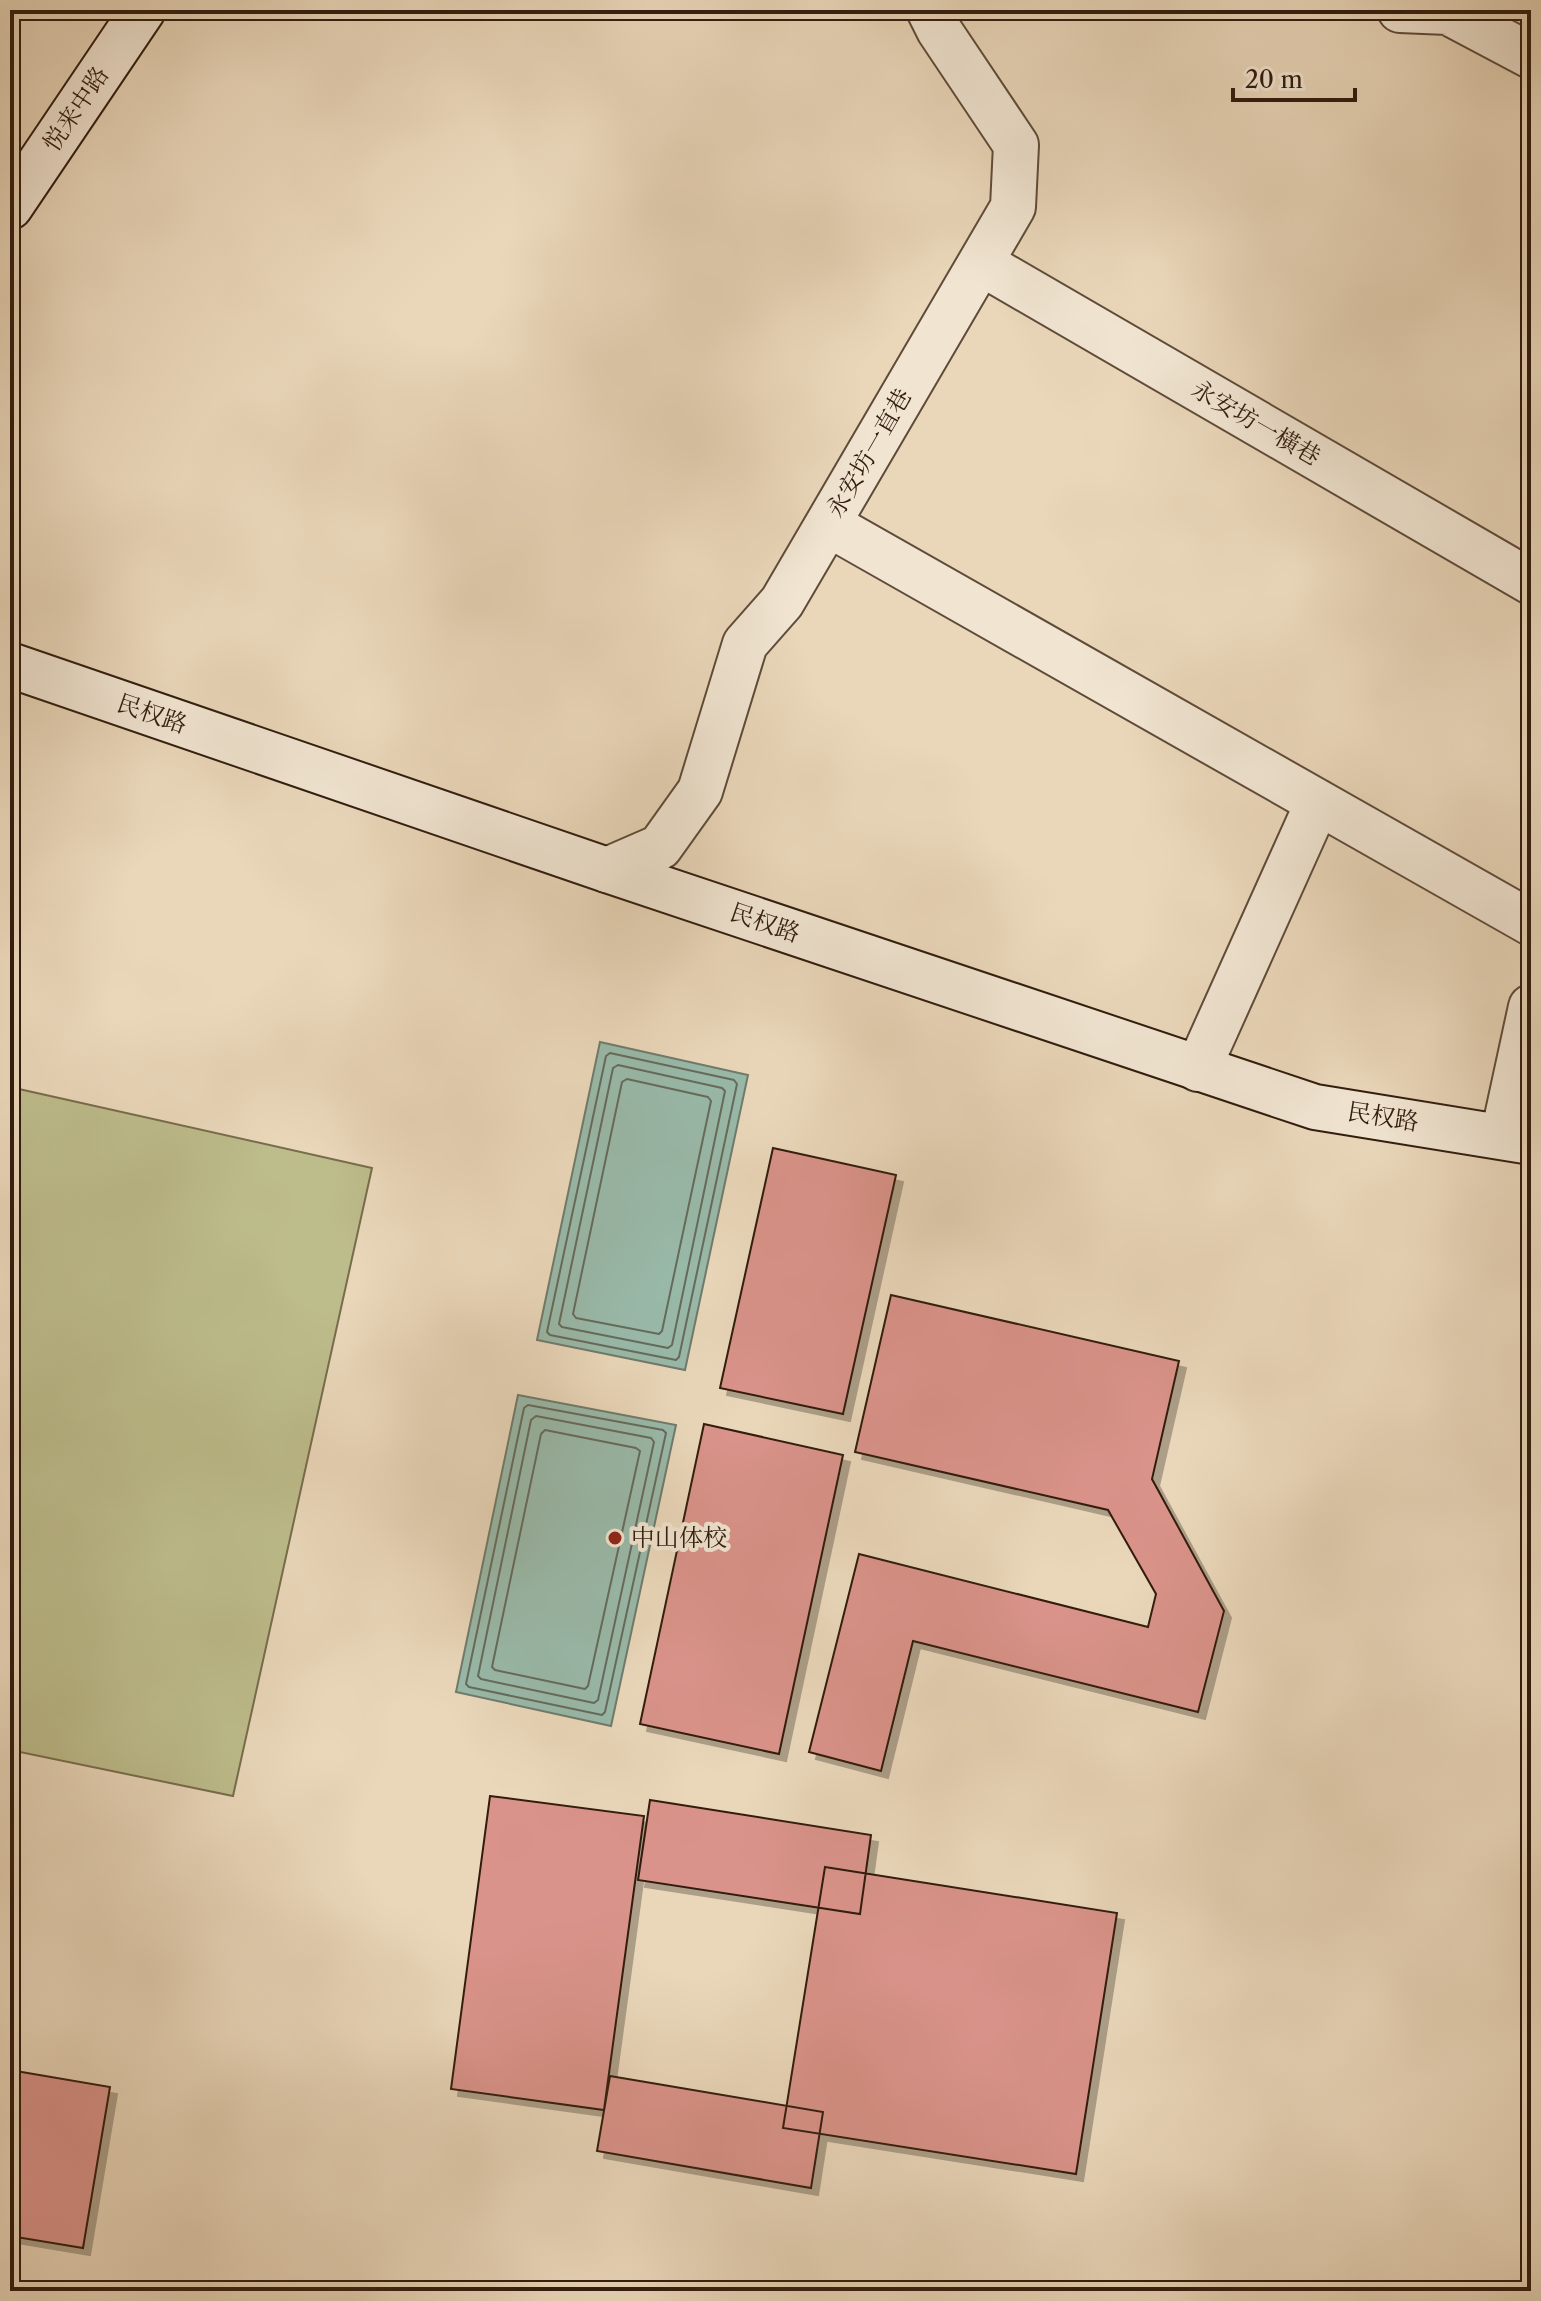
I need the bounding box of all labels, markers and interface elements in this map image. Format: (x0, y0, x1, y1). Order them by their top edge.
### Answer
scale bar (1233, 52, 1355, 102)
street label: 悦来中路 (37, 61, 114, 157)
text: 20 m (1245, 65, 1303, 94)
street label: 永安坊一橫巷 (1187, 374, 1326, 471)
street label: 永安坊一直巷 (820, 383, 917, 522)
street label: 民权路 (113, 688, 191, 739)
street label: 民权路 (726, 897, 804, 948)
street label: 民权路 (1345, 1097, 1421, 1136)
place label: 中山体校 (631, 1523, 727, 1552)
marker: 中山体校 (606, 1529, 624, 1547)

